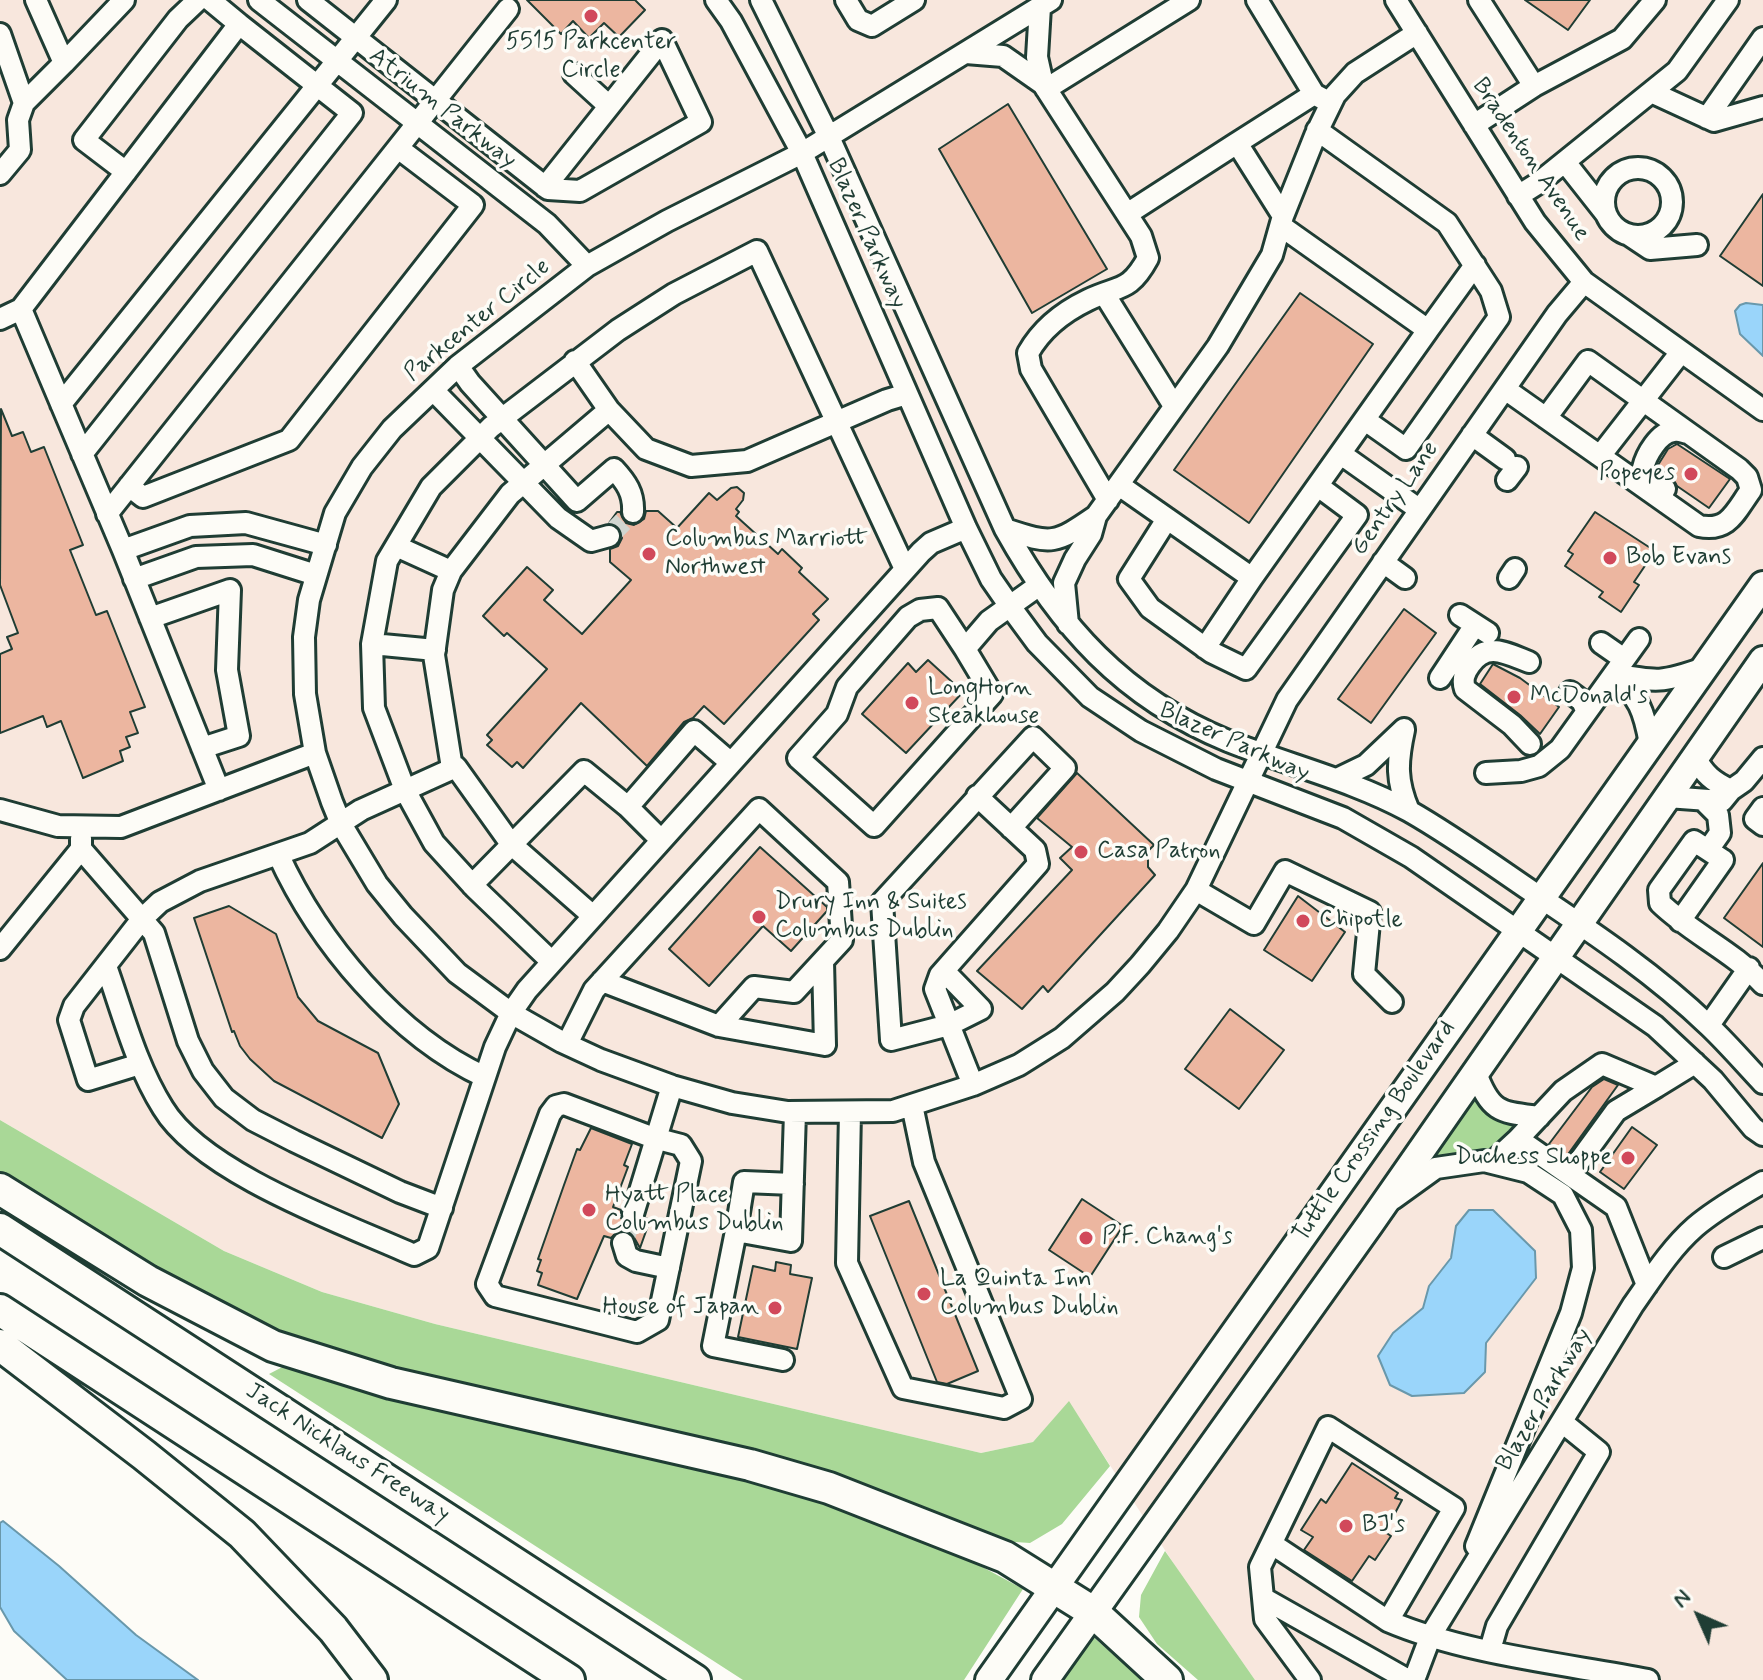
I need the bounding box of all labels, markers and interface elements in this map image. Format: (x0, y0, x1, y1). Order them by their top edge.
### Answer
marker: 5515 Parkcenter Circle (582, 7, 600, 25)
place label: 5515 Parkcenter Circle (506, 29, 676, 85)
street label: Atrium Parkway (362, 42, 522, 176)
street label: Bradenton Avenue (1465, 73, 1595, 247)
street label: Blazer Parkway (820, 154, 912, 314)
street label: Parkcenter Circle (399, 253, 557, 389)
street label: Gentry Lane (1346, 436, 1446, 562)
place label: Popeyes (1599, 460, 1675, 488)
marker: Popeyes (1682, 465, 1700, 483)
place label: Columbus Marriott Northwest (665, 526, 868, 582)
place label: Bob Evans (1626, 544, 1731, 572)
marker: Columbus Marriott Northwest (640, 545, 658, 563)
marker: Bob Evans (1601, 549, 1619, 567)
place label: LongHorn Steakhouse (928, 675, 1039, 731)
place label: McDonald's (1530, 683, 1648, 711)
marker: McDonald's (1505, 688, 1523, 706)
marker: LongHorn Steakhouse (903, 694, 921, 712)
street label: Blazer Parkway (1154, 697, 1314, 789)
place label: Casa Patron (1097, 838, 1221, 866)
marker: Casa Patron (1072, 843, 1090, 861)
place label: Drury Inn & Suites Columbus Dublin (775, 889, 967, 945)
place label: Chipotle (1319, 907, 1403, 935)
marker: Drury Inn & Suites Columbus Dublin (750, 908, 768, 926)
marker: Chipotle (1294, 912, 1312, 930)
street label: Tuttle Crossing Boulevard (1288, 1016, 1462, 1248)
place label: Duchess Shoppe (1455, 1144, 1612, 1172)
marker: Duchess Shoppe (1619, 1149, 1637, 1167)
place label: Hyatt Place Columbus Dublin (605, 1182, 784, 1238)
marker: Hyatt Place Columbus Dublin (580, 1201, 598, 1219)
place label: P.F. Chang's (1102, 1224, 1233, 1252)
marker: P.F. Chang's (1077, 1229, 1095, 1247)
place label: La Quinta Inn Columbus Dublin (940, 1266, 1119, 1322)
marker: La Quinta Inn Columbus Dublin (915, 1285, 933, 1303)
place label: House of Japan (602, 1294, 759, 1322)
marker: House of Japan (766, 1299, 784, 1317)
street label: Blazer Parkway (1491, 1323, 1599, 1477)
street label: Jack Nicklaus Freeway (240, 1377, 454, 1531)
place label: BJ's (1362, 1512, 1405, 1540)
marker: BJ's (1337, 1517, 1355, 1535)
north arrow (1659, 1576, 1739, 1656)
text: N (1667, 1584, 1697, 1614)

